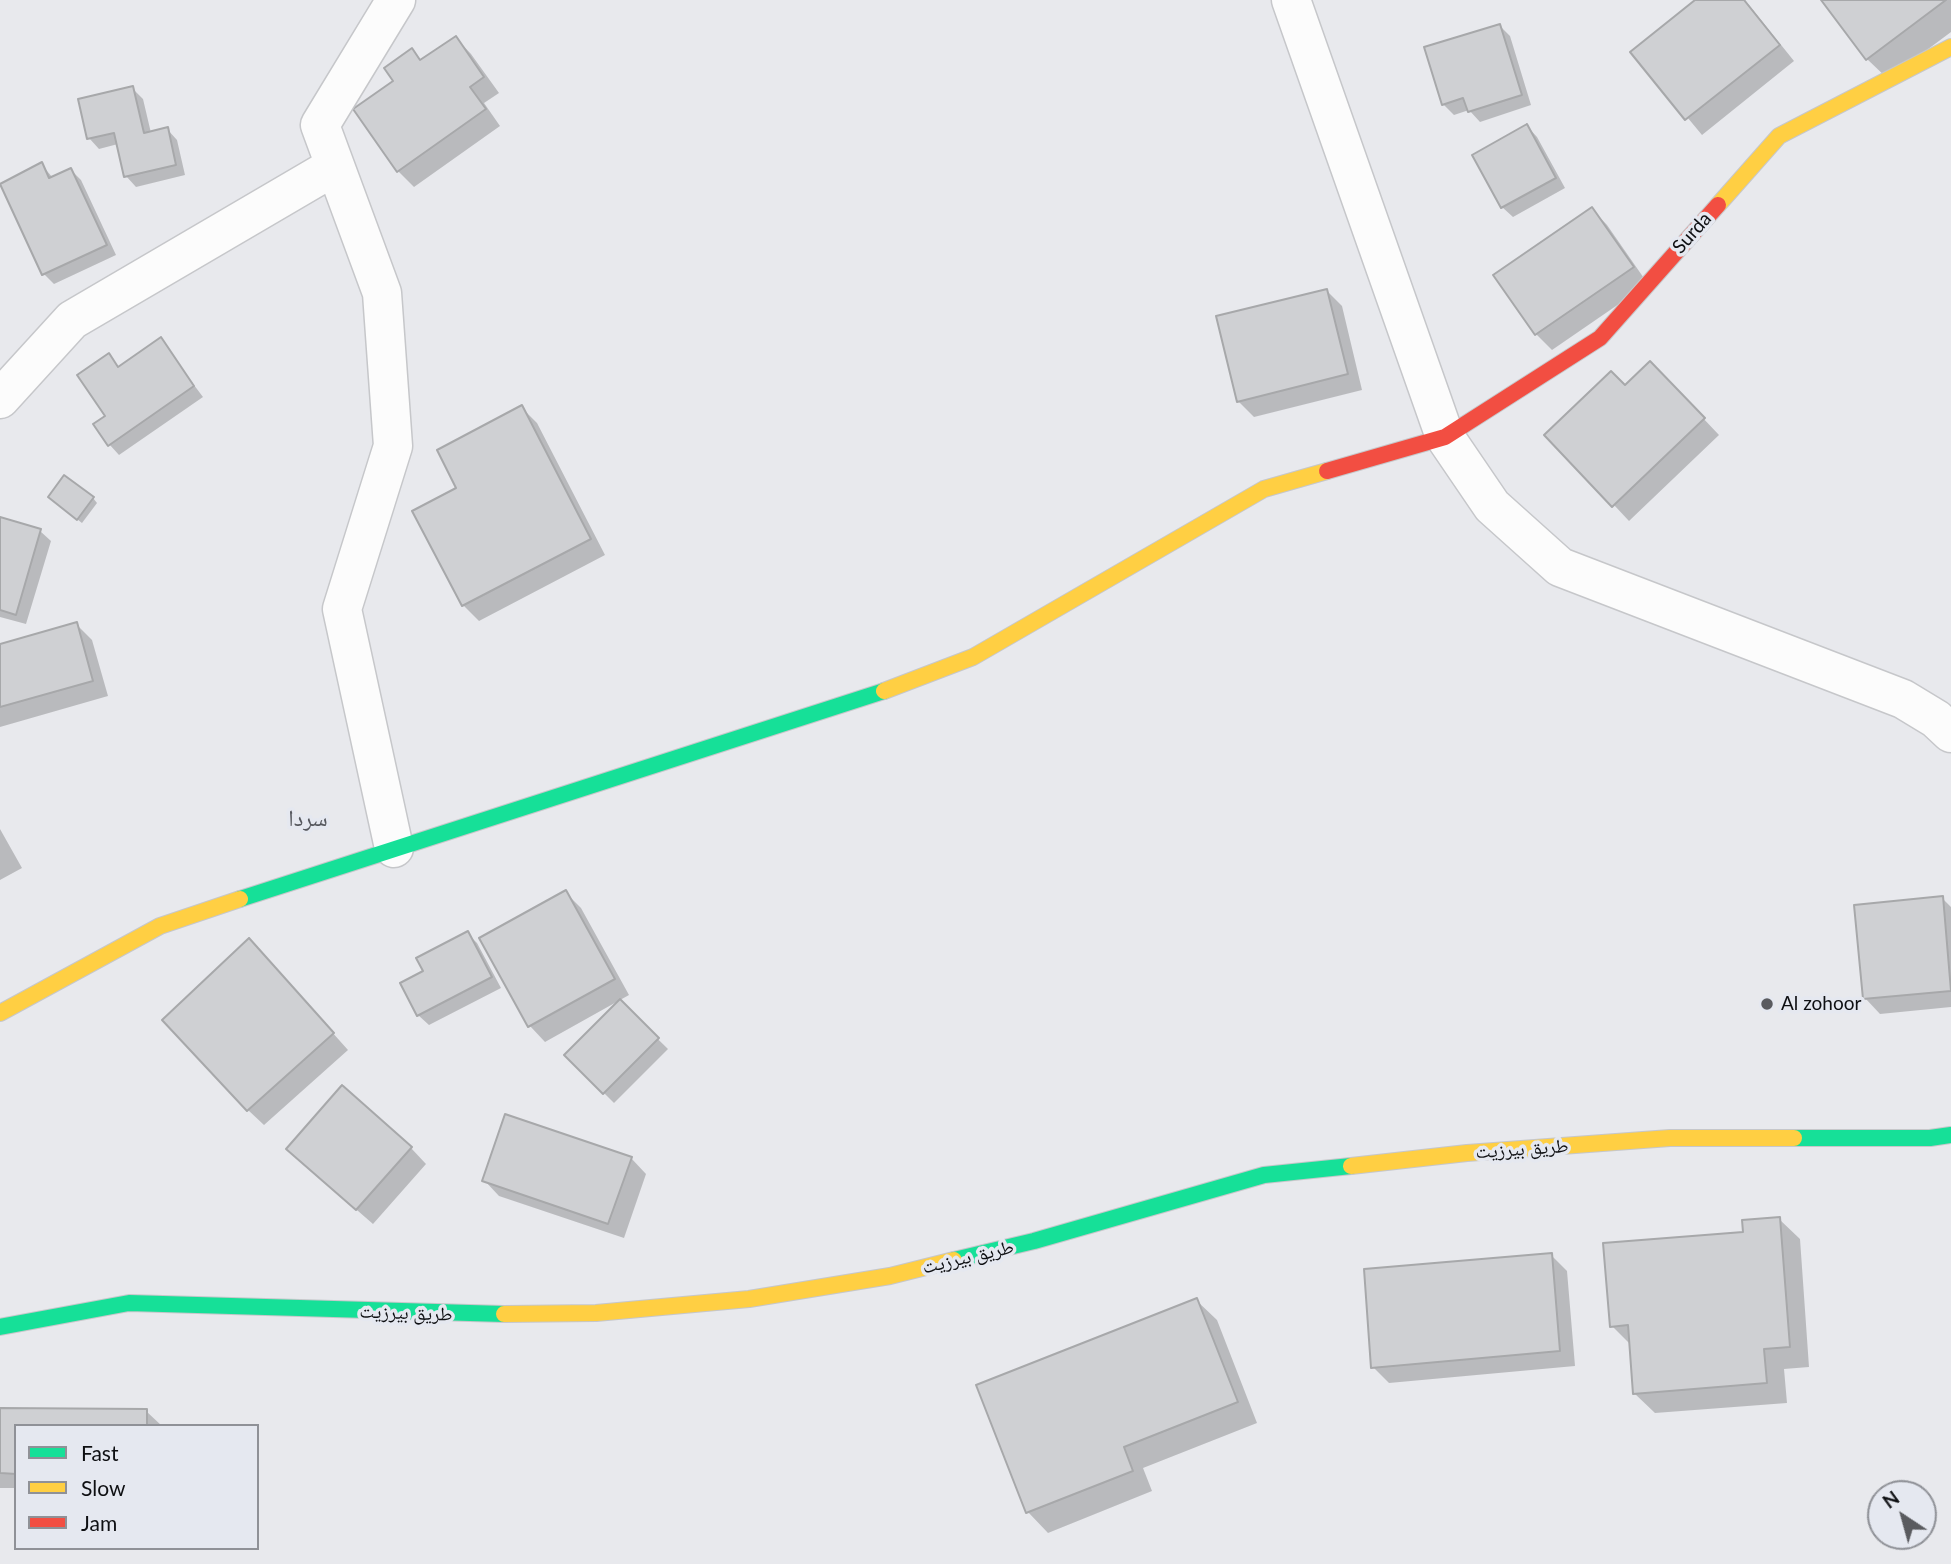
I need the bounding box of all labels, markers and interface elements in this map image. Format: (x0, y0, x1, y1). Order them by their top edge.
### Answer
street label: Surda (1668, 208, 1716, 258)
district label: سردا (288, 805, 328, 833)
place label: Al zohoor (1781, 993, 1861, 1015)
marker: Al zohoor (1759, 996, 1775, 1012)
street label: طريق بيرزيت (1475, 1134, 1569, 1164)
street label: طريق بيرزيت (920, 1235, 1016, 1279)
street label: طريق بيرزيت (359, 1300, 453, 1326)
legend (14, 1424, 259, 1550)
text: Fast (81, 1440, 118, 1465)
text: Slow (81, 1475, 125, 1500)
north arrow (1867, 1480, 1937, 1550)
text: N (1878, 1486, 1903, 1513)
text: Jam (81, 1510, 117, 1535)

